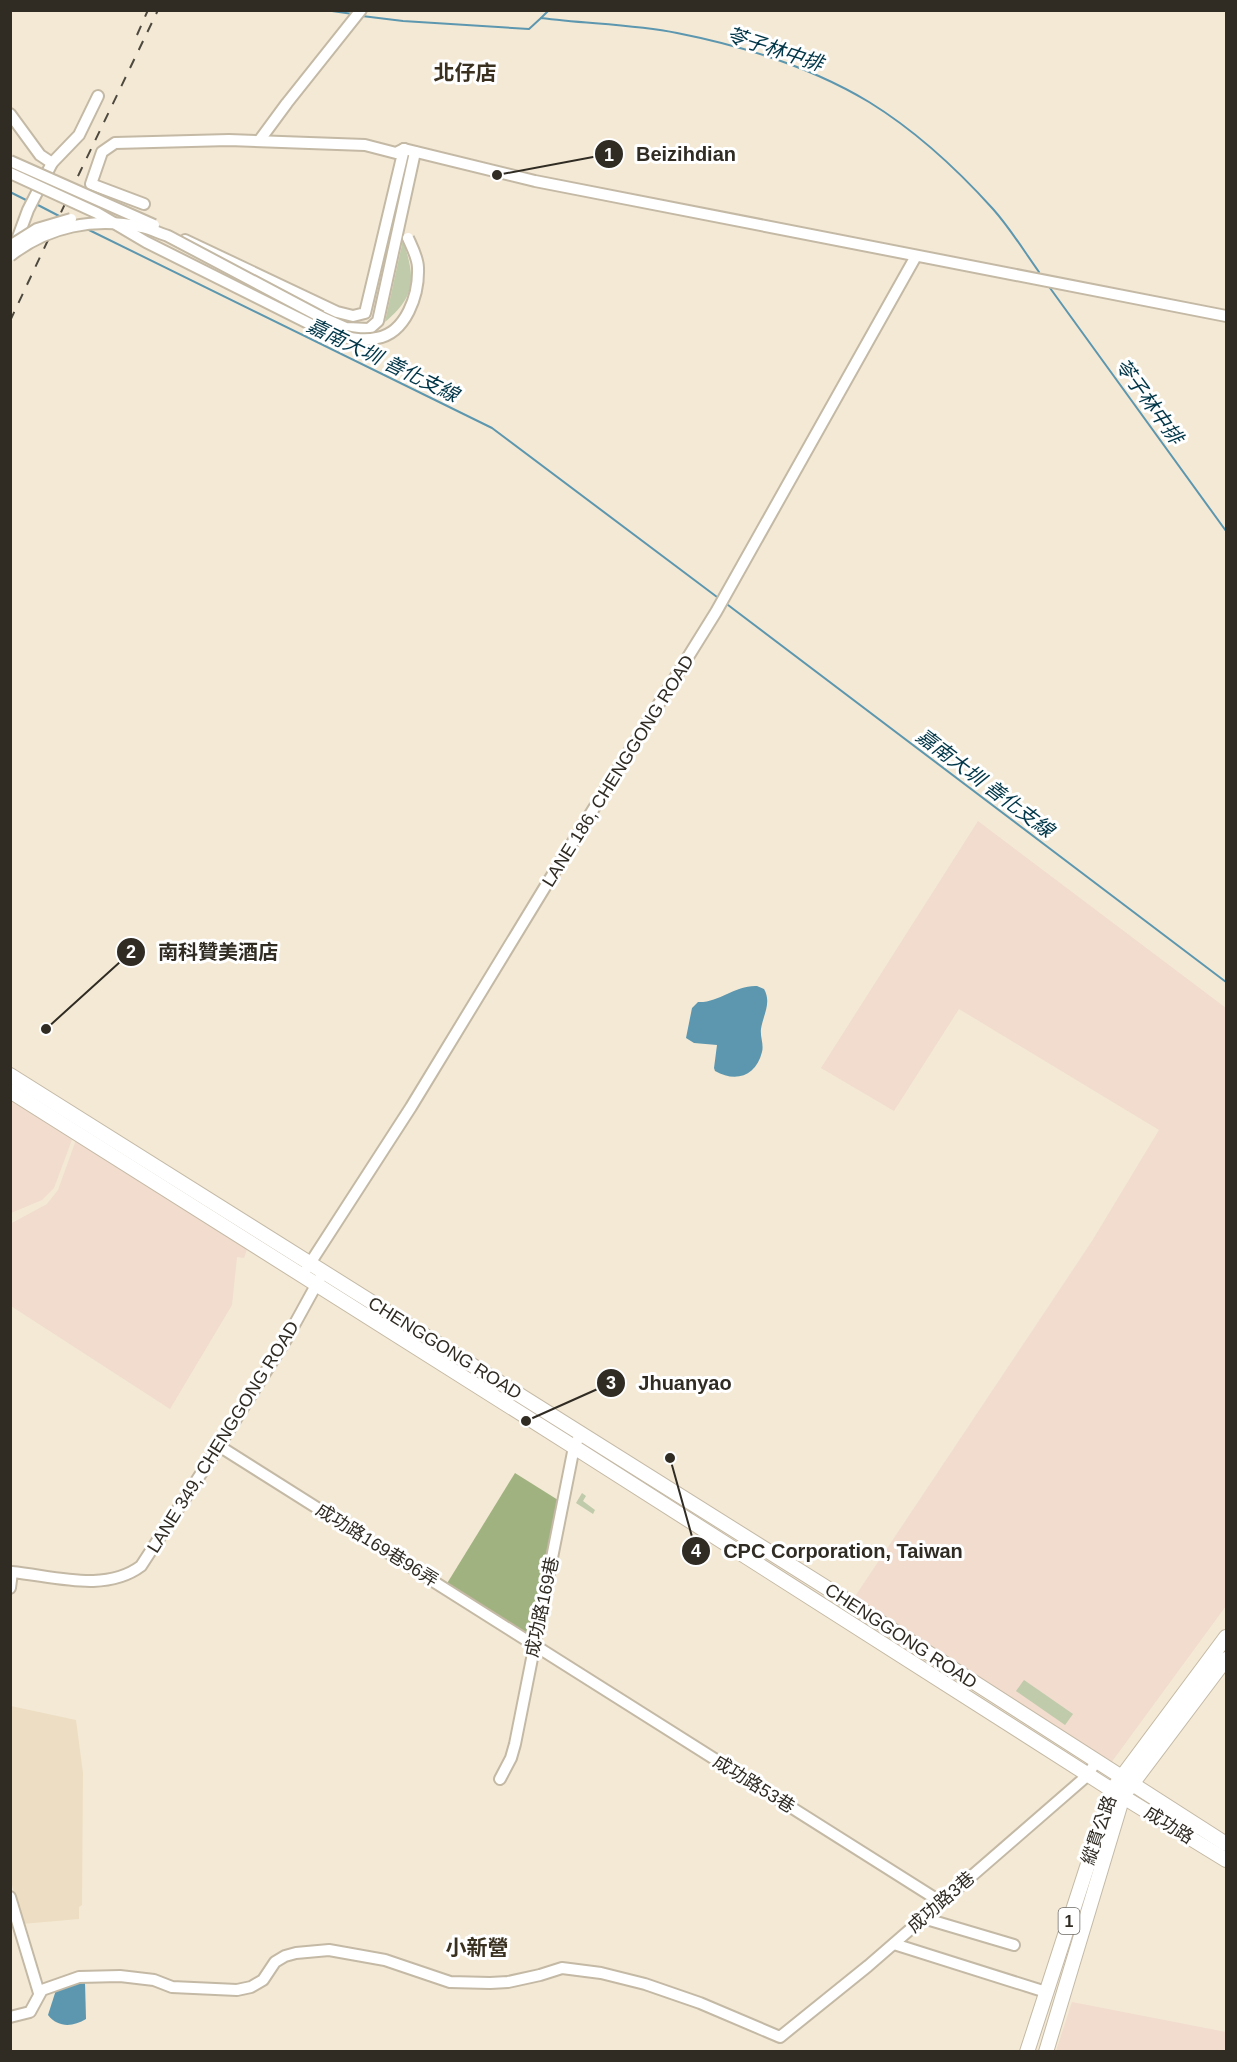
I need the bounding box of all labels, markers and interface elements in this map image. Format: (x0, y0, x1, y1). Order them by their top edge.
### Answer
water label: 苓子林中排 (724, 23, 829, 76)
district label: 北仔店 (434, 61, 497, 84)
callout: Beizihdian (594, 135, 748, 173)
text: Beizihdian (636, 143, 736, 165)
text: 1 (604, 145, 614, 165)
water label: 嘉南大圳 善化支線 (304, 314, 464, 407)
water label: 苓子林中排 (1111, 354, 1189, 450)
street label: LANE 186, CHENGGONG ROAD (538, 652, 698, 890)
water label: 嘉南大圳 善化支線 (912, 724, 1059, 843)
callout: 南科贊美酒店 (116, 933, 290, 971)
text: 南科贊美酒店 (158, 941, 278, 963)
text: 2 (126, 942, 136, 962)
street label: CHENGGONG ROAD (365, 1293, 525, 1403)
street label: LANE 349, CHENGGONG ROAD (143, 1318, 303, 1556)
callout: Jhuanyao (596, 1364, 743, 1402)
text: Jhuanyao (638, 1372, 732, 1394)
text: 3 (606, 1373, 616, 1393)
street label: 成功路169巷96弄 (312, 1499, 442, 1591)
callout: CPC Corporation, Taiwan (681, 1532, 975, 1570)
text: CPC Corporation, Taiwan (723, 1540, 963, 1562)
text: 4 (691, 1541, 701, 1561)
street label: 成功路169巷 (522, 1555, 562, 1659)
street label: CHENGGONG ROAD (821, 1579, 981, 1693)
street label: 成功路53巷 (710, 1751, 798, 1817)
street label: 縱貫公路 (1078, 1793, 1120, 1867)
street label: 成功路 (1141, 1802, 1197, 1848)
street label: 成功路3巷 (903, 1868, 979, 1936)
road number: 1 (1058, 1908, 1080, 1934)
district label: 小新營 (446, 1936, 509, 1959)

